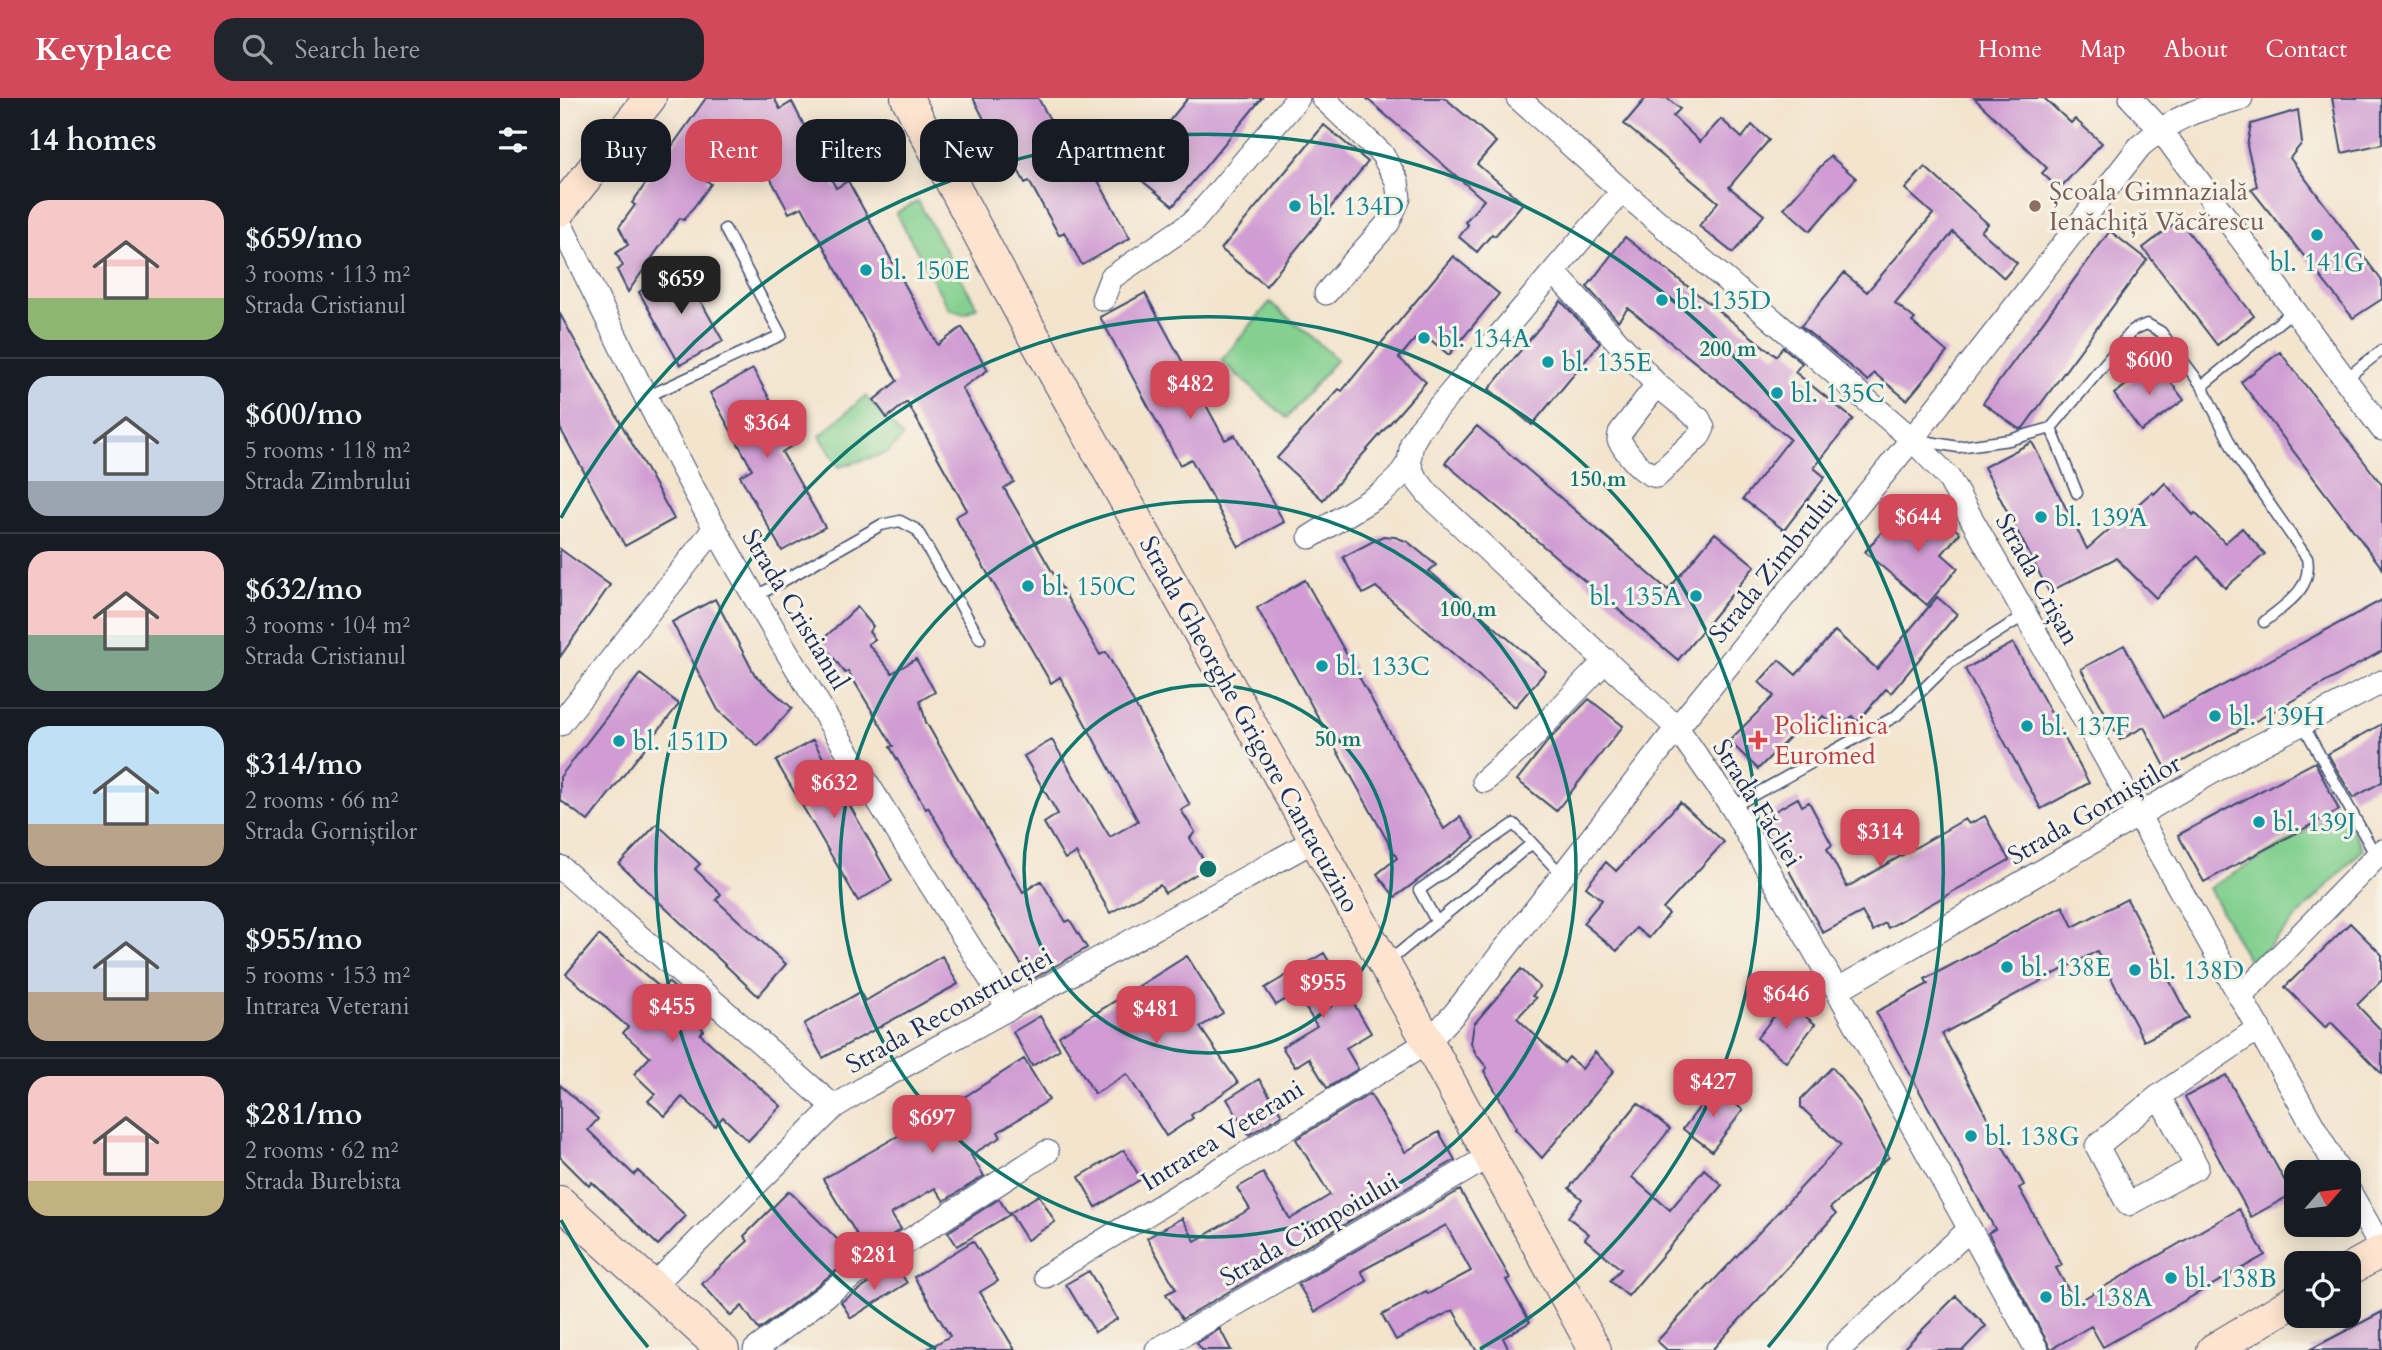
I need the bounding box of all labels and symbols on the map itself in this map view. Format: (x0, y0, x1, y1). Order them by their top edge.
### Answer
place label: Școala Gimnazială Ienăchiță Văcărescu (2049, 174, 2264, 239)
place label: bl. 134D (1309, 189, 1404, 224)
marker: bl. 134D (1287, 198, 1303, 214)
marker: Școala Gimnazială Ienăchiță Văcărescu (2027, 198, 2043, 214)
marker: bl. 141G (2309, 227, 2325, 243)
place label: bl. 141G (2270, 245, 2364, 280)
place label: bl. 150E (880, 253, 970, 288)
pin: $659 (640, 256, 722, 316)
marker: bl. 150E (858, 262, 874, 278)
place label: bl. 135D (1676, 283, 1771, 318)
marker: bl. 135D (1654, 292, 1670, 308)
place label: bl. 134A (1438, 321, 1531, 356)
marker: bl. 134A (1416, 330, 1432, 346)
text: 200 m (1699, 335, 1757, 364)
pin: $600 (2108, 338, 2190, 397)
place label: bl. 135E (1562, 345, 1652, 380)
marker: bl. 135E (1540, 354, 1556, 370)
pin: $482 (1149, 362, 1231, 421)
place label: bl. 135C (1791, 376, 1885, 411)
marker: bl. 135C (1769, 385, 1785, 401)
pin: $364 (726, 400, 808, 460)
text: 150 m (1569, 465, 1627, 494)
street label: Strada Zimbrului (1701, 482, 1846, 650)
pin: $644 (1877, 494, 1959, 554)
place label: bl. 139A (2055, 500, 2148, 535)
street label: Strada Crișan (1987, 507, 2088, 652)
marker: bl. 139A (2033, 509, 2049, 525)
street label: Strada Cristianul (734, 522, 858, 697)
street label: Strada Gheorghe Grigore Cantacuzino (1131, 530, 1368, 919)
place label: bl. 150C (1042, 569, 1136, 604)
marker: bl. 150C (1020, 578, 1036, 594)
place label: bl. 135A (1589, 579, 1682, 614)
marker: bl. 135A (1688, 588, 1704, 604)
text: 100 m (1439, 595, 1497, 624)
place label: bl. 133C (1336, 649, 1430, 684)
marker: bl. 133C (1314, 658, 1330, 674)
place label: bl. 139H (2229, 699, 2325, 734)
place label: Policlinica Euromed (1774, 708, 1888, 773)
marker: bl. 139H (2207, 708, 2223, 724)
place label: bl. 137F (2041, 709, 2130, 744)
marker: bl. 137F (2019, 718, 2035, 734)
place label: bl. 151D (633, 724, 728, 759)
text: 50 m (1315, 725, 1362, 754)
marker: Policlinica Euromed (1748, 730, 1768, 750)
marker: bl. 151D (611, 733, 627, 749)
street label: Strada Făcliei (1704, 733, 1811, 874)
street label: Strada Gorniștilor (2001, 745, 2188, 873)
pin: $632 (793, 760, 875, 820)
place label: bl. 139J (2273, 805, 2356, 840)
pin: $314 (1839, 810, 1921, 869)
marker: bl. 139J (2251, 814, 2267, 830)
centre of rings (1196, 857, 1220, 881)
street label: Strada Reconstrucției (839, 939, 1059, 1082)
place label: bl. 138E (2021, 950, 2111, 985)
place label: bl. 138D (2149, 953, 2244, 988)
marker: bl. 138E (1999, 959, 2015, 975)
pin: $955 (1282, 960, 1364, 1020)
marker: bl. 138D (2127, 962, 2143, 978)
pin: $646 (1745, 972, 1827, 1031)
pin: $455 (631, 984, 713, 1044)
pin: $481 (1115, 986, 1197, 1046)
pin: $427 (1672, 1060, 1754, 1119)
street label: Intrarea Veterani (1134, 1071, 1310, 1200)
pin: $697 (891, 1096, 973, 1155)
place label: bl. 138G (1985, 1119, 2080, 1154)
marker: bl. 138G (1963, 1128, 1979, 1144)
north arrow (2284, 1160, 2361, 1237)
street label: Strada Cimpoiului (1214, 1164, 1405, 1295)
pin: $281 (833, 1232, 915, 1292)
place label: bl. 138B (2185, 1261, 2277, 1296)
marker: bl. 138B (2163, 1270, 2179, 1286)
place label: bl. 138A (2060, 1280, 2153, 1315)
marker: bl. 138A (2038, 1289, 2054, 1305)

